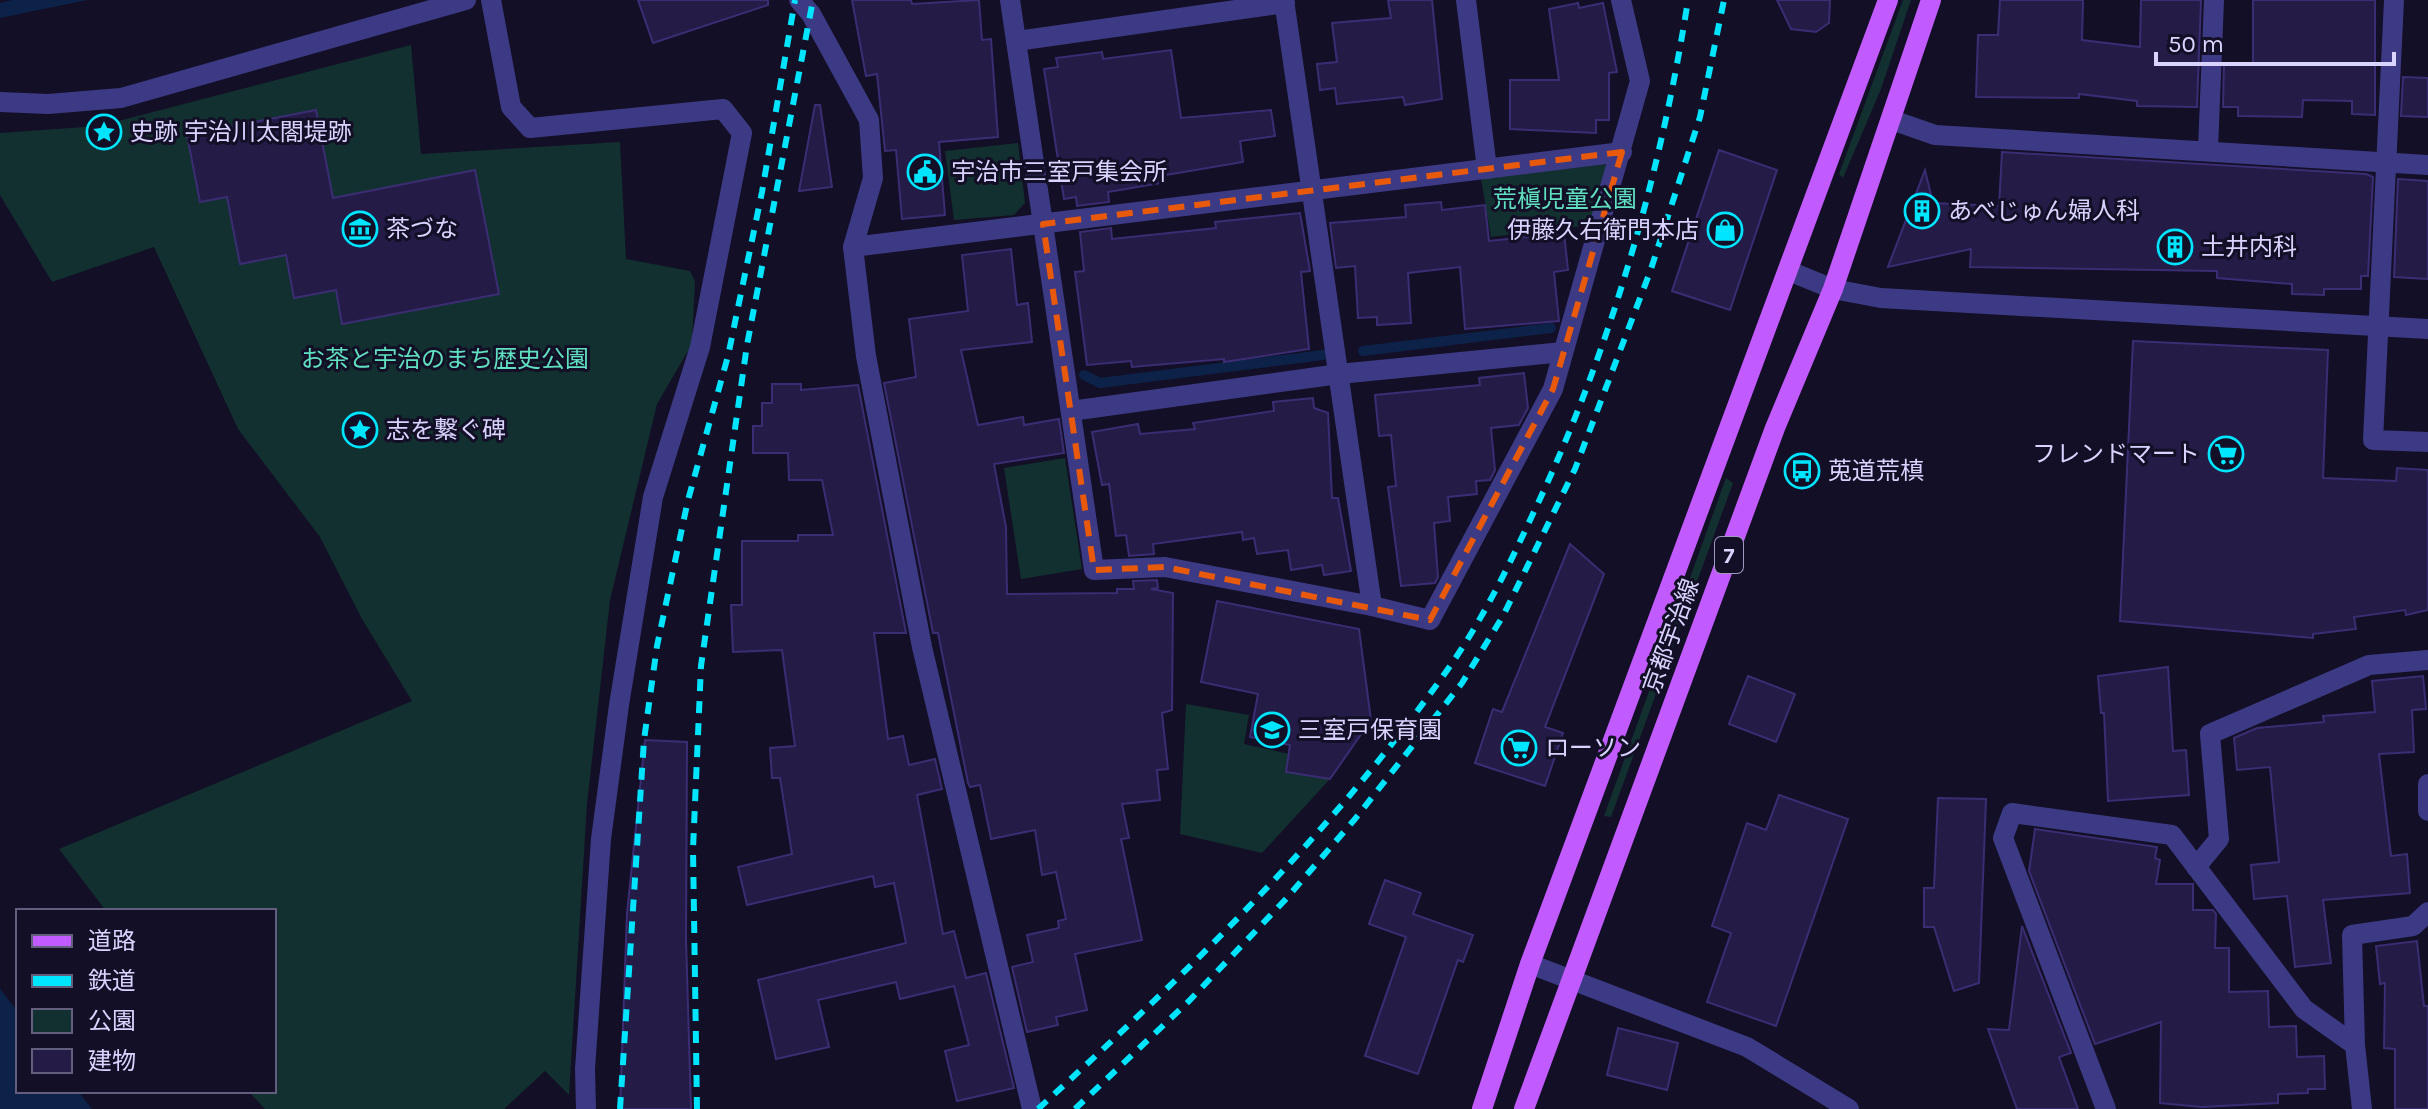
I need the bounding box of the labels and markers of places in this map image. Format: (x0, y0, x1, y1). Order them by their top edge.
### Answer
place icon: 史跡 宇治川太閤堤跡 (85, 113, 123, 151)
place label: 史跡 宇治川太閤堤跡 (130, 118, 352, 146)
public building icon: 宇治市三室戸集会所 (906, 153, 944, 191)
place label: 宇治市三室戸集会所 (951, 158, 1167, 186)
building icon: あべじゅん婦人科 (1903, 192, 1941, 230)
place label: あべじゅん婦人科 (1948, 197, 2140, 225)
museum icon: 茶づな (341, 210, 379, 248)
shop icon: 伊藤久右衛門本店 (1706, 211, 1744, 249)
place label: 茶づな (386, 215, 458, 243)
place label: 伊藤久右衛門本店 (1507, 216, 1699, 244)
building icon: 土井内科 (2156, 228, 2194, 266)
place label: 土井内科 (2201, 233, 2297, 261)
place icon: 志を繋ぐ碑 (341, 411, 379, 449)
place label: 志を繋ぐ碑 (386, 416, 506, 444)
supermarket icon: フレンドマート (2207, 435, 2245, 473)
place label: フレンドマート (2032, 440, 2200, 468)
bus stop icon: 莵道荒槙 (1783, 452, 1821, 490)
place label: 莵道荒槙 (1828, 457, 1924, 485)
school or university icon: 三室戸保育園 (1253, 711, 1291, 749)
place label: 三室戸保育園 (1298, 716, 1442, 744)
supermarket icon: ローソン (1500, 729, 1538, 767)
place label: ローソン (1545, 734, 1641, 762)

